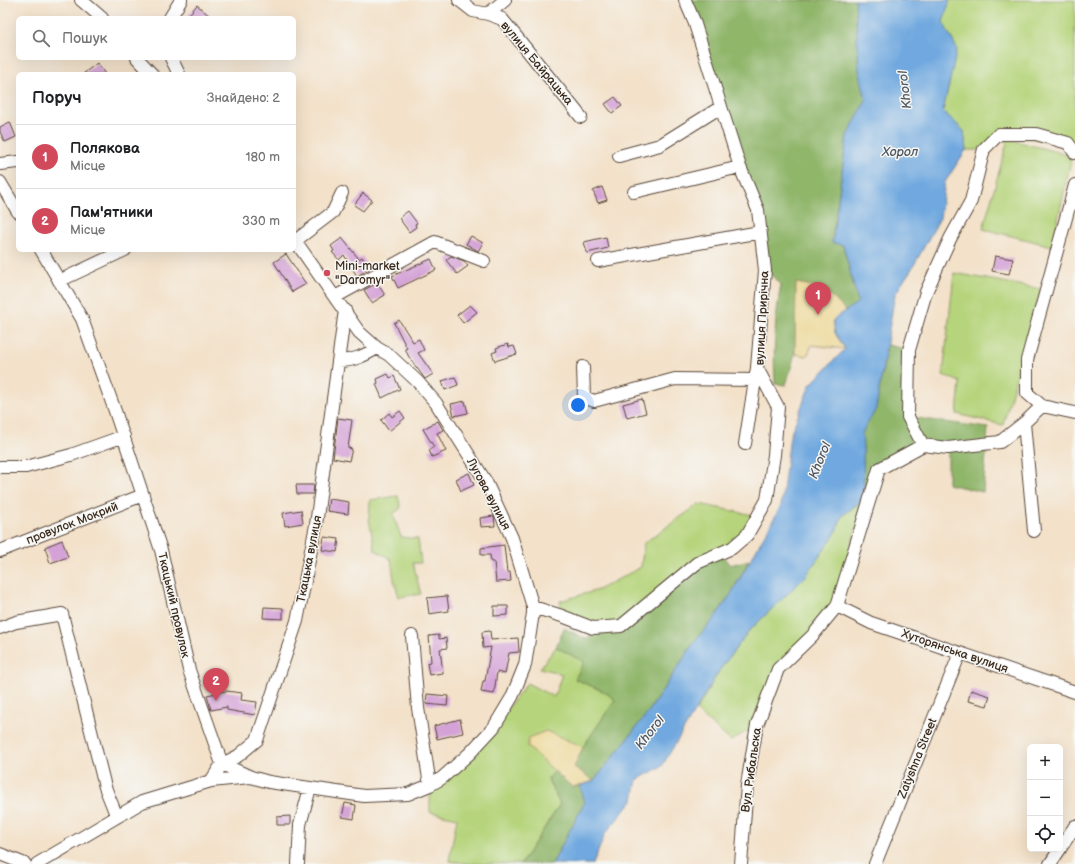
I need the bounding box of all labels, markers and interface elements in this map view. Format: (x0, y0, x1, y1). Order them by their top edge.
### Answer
search box (16, 16, 296, 60)
street label: вулиця Байрацька (497, 18, 576, 108)
icon: search (30, 27, 52, 49)
text: Пошук (62, 29, 108, 48)
water label: Khorol (895, 69, 915, 110)
text: Поруч (32, 88, 82, 108)
text: Знайдено: 2 (207, 90, 280, 106)
text: Полякова (70, 139, 140, 158)
water label: Хорол (881, 144, 919, 160)
text: 1 (42, 149, 48, 165)
text: 180 m (245, 149, 280, 165)
text: Місце (70, 158, 105, 174)
text: Пам'ятники (70, 203, 153, 222)
text: 2 (41, 213, 49, 229)
text: 330 m (242, 213, 280, 229)
text: Місце (70, 222, 105, 238)
place label: Mini-market "Daromyr" (335, 259, 400, 288)
marker: Mini-market "Daromyr" (322, 268, 332, 278)
street label: вулиця Прирічна (753, 270, 772, 366)
pin: 1 (805, 282, 831, 315)
your location (568, 395, 588, 415)
water label: Khorol (805, 439, 835, 481)
street label: Лугова вулиця (463, 455, 514, 533)
street label: провулок Мокрий (24, 499, 121, 548)
street label: Ткацька вулиця (294, 514, 325, 604)
street label: Ткацький провулок (154, 551, 193, 660)
street label: Хуторянська вулиця (899, 626, 1011, 677)
pin: 2 (203, 668, 229, 701)
water label: Khorol (632, 712, 668, 753)
street label: Zatyshna Street (894, 716, 940, 801)
street label: Вул. Рибальска (738, 727, 765, 813)
map controls (1027, 744, 1063, 852)
button: + (1027, 744, 1063, 780)
button: − (1027, 780, 1063, 816)
button: locate (1027, 816, 1063, 852)

